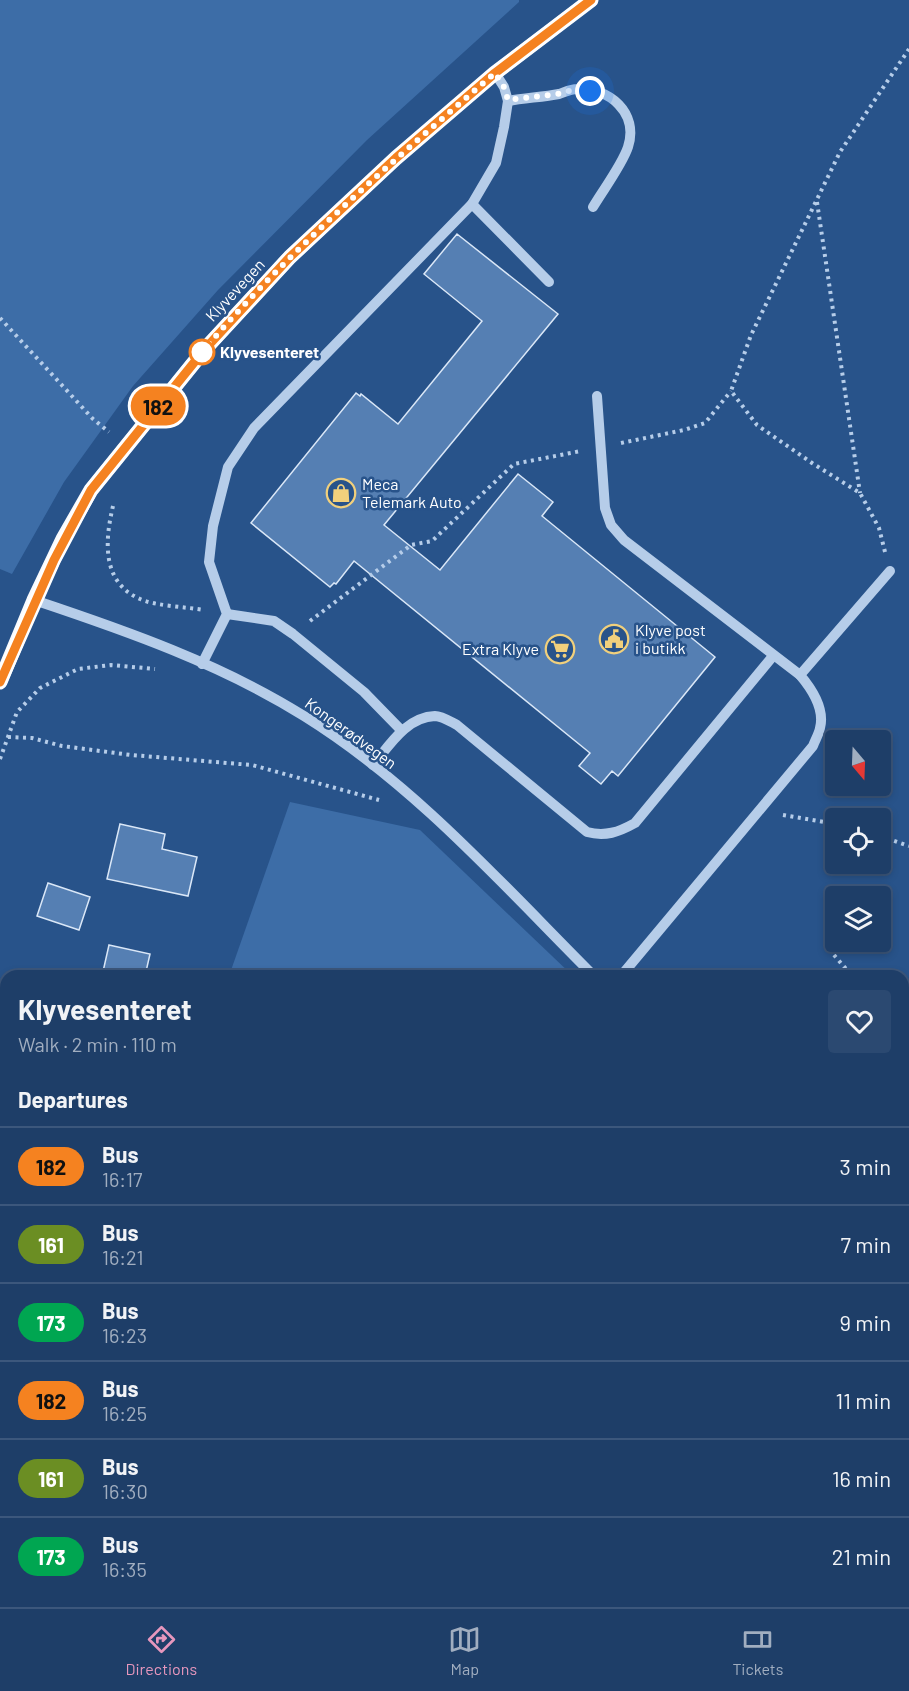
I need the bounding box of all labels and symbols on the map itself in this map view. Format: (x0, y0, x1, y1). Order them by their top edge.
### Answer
your location (575, 76, 605, 106)
street label: Klyvevegen (201, 255, 268, 325)
marker: Klyvesenteret (189, 339, 215, 365)
place label: Klyvesenteret (220, 342, 319, 361)
line badge: 182 (124, 386, 192, 426)
place label: Meca Telemark Auto (362, 474, 462, 511)
shop icon: Meca Telemark Auto (325, 477, 357, 509)
place label: Klyve post i butikk (635, 620, 706, 657)
public building icon: Klyve post i butikk (598, 623, 630, 655)
supermarket icon: Extra Klyve (544, 633, 576, 665)
place label: Extra Klyve (462, 639, 539, 658)
street label: Kongerødvegen (302, 693, 401, 772)
north arrow (825, 730, 891, 796)

